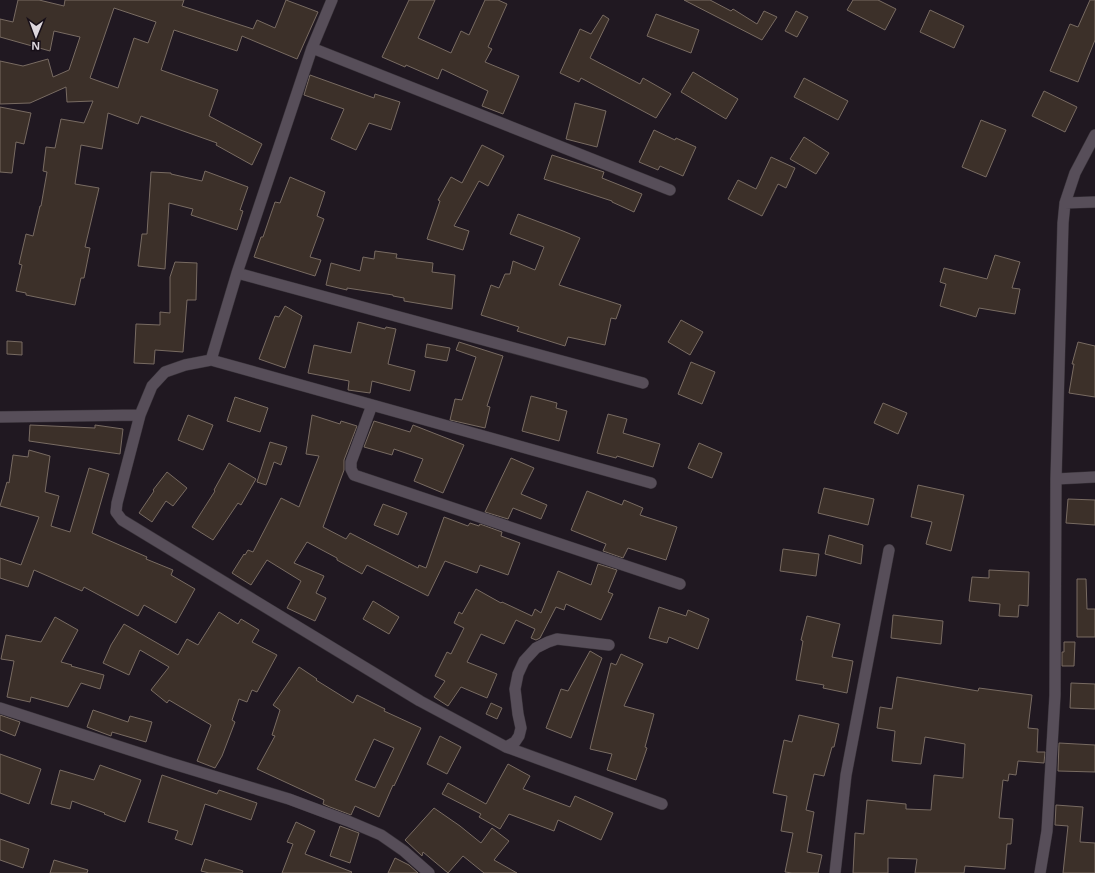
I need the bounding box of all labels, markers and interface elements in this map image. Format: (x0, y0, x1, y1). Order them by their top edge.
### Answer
north arrow (16, 16, 56, 56)
text: N (31, 39, 40, 54)

